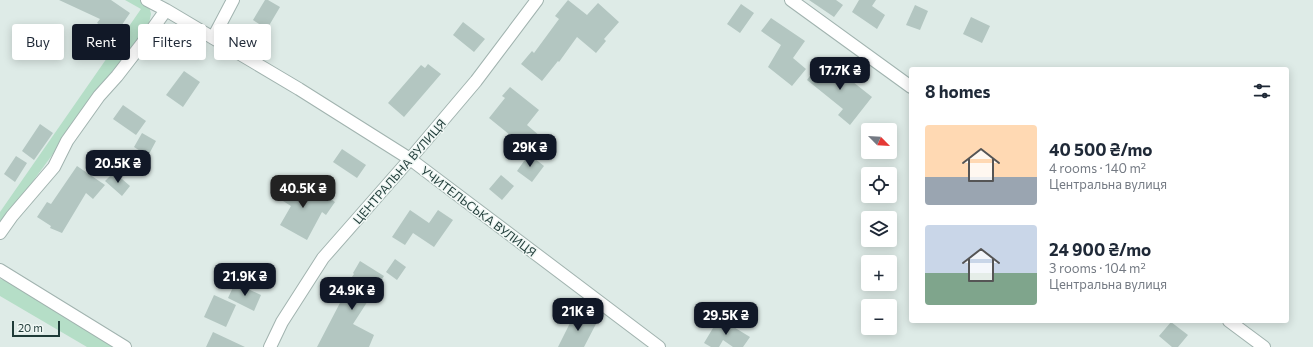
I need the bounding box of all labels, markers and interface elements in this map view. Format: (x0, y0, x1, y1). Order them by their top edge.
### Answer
chip: Buy (12, 24, 64, 60)
chip: Rent (72, 24, 130, 60)
chip: Filters (138, 24, 206, 60)
chip: New (214, 24, 271, 60)
pin: 17.7K ₴ (803, 57, 877, 91)
text: 17.7K ₴ (819, 62, 861, 78)
icon: filters (1251, 80, 1273, 102)
text: 8 homes (925, 81, 990, 102)
street label: ЦЕНТРАЛЬНА ВУЛИЦЯ (350, 116, 448, 226)
north arrow (861, 123, 897, 159)
map controls (861, 123, 897, 335)
pin: 29K ₴ (502, 134, 558, 168)
text: 29K ₴ (512, 139, 548, 155)
text: 40 500 ₴/mo (1049, 139, 1153, 160)
icon: home (957, 141, 1005, 189)
pin: 20.5K ₴ (81, 150, 155, 184)
text: 20.5K ₴ (95, 155, 141, 171)
text: 4 rooms · 140 m² (1049, 160, 1146, 176)
street label: УЧИТЕЛЬСЬКА ВУЛИЦЯ (419, 163, 539, 259)
button: locate (861, 167, 897, 203)
pin: 40.5K ₴ (266, 175, 340, 209)
text: Центральна вулиця (1049, 176, 1167, 192)
text: 40.5K ₴ (279, 180, 327, 196)
button: layers (861, 211, 897, 247)
text: 24 900 ₴/mo (1049, 239, 1151, 260)
icon: home (957, 241, 1005, 289)
button: + (861, 255, 897, 291)
text: 3 rooms · 104 m² (1049, 260, 1146, 276)
pin: 21.9K ₴ (208, 263, 282, 297)
text: 21.9K ₴ (223, 268, 267, 284)
text: Центральна вулиця (1049, 276, 1167, 292)
pin: 24.9K ₴ (315, 277, 389, 311)
text: 24.9K ₴ (329, 282, 375, 298)
pin: 21K ₴ (550, 298, 606, 332)
button: − (861, 299, 897, 335)
pin: 29.5K ₴ (689, 302, 763, 336)
text: 21K ₴ (561, 303, 595, 319)
text: 29.5K ₴ (703, 307, 749, 323)
scale bar (12, 319, 60, 338)
text: 20 m (18, 321, 43, 334)

